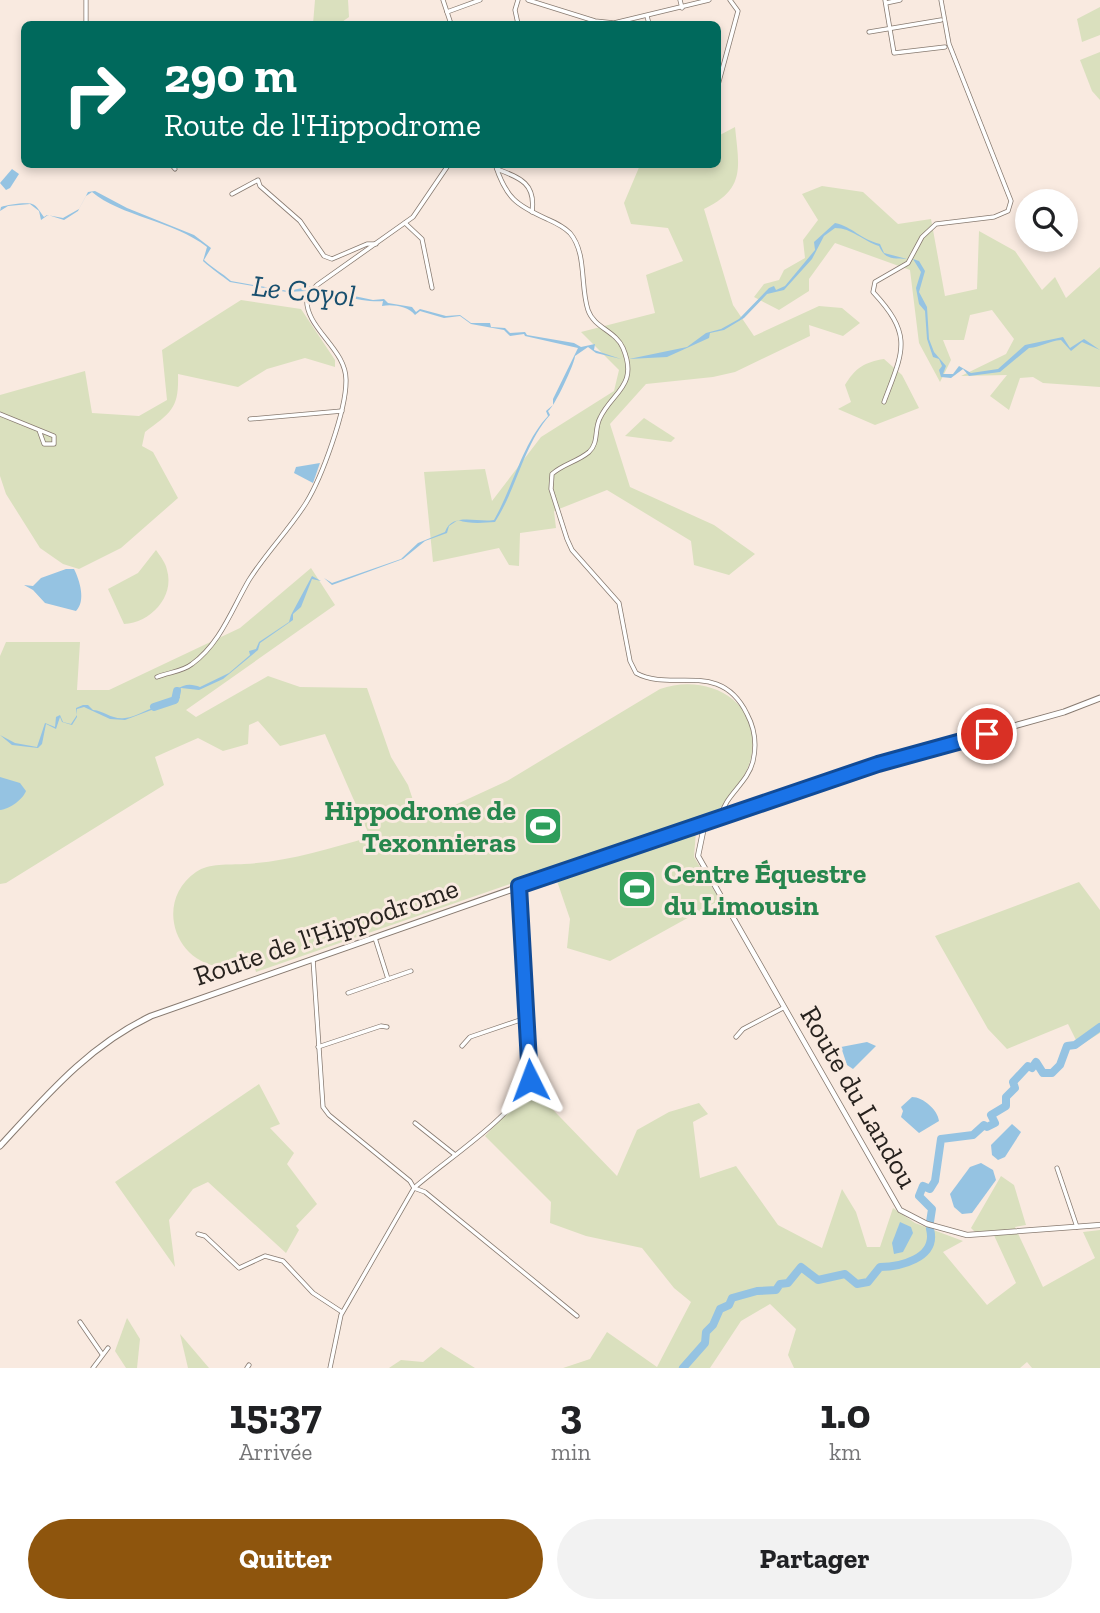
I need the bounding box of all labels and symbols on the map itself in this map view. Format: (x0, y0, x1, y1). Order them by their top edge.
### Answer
water label: Le Coyol (250, 268, 358, 314)
pin (957, 704, 1017, 764)
place label: Hippodrome de Texonnieras (324, 794, 516, 859)
sports icon: Hippodrome de Texonnieras (522, 805, 564, 847)
place label: Centre Équestre du Limousin (664, 857, 866, 922)
sports icon: Centre Équestre du Limousin (616, 868, 658, 910)
street label: Route de l'Hippodrome (190, 871, 462, 993)
street label: Route du Landou (794, 1000, 925, 1194)
position arrow (493, 1043, 567, 1117)

